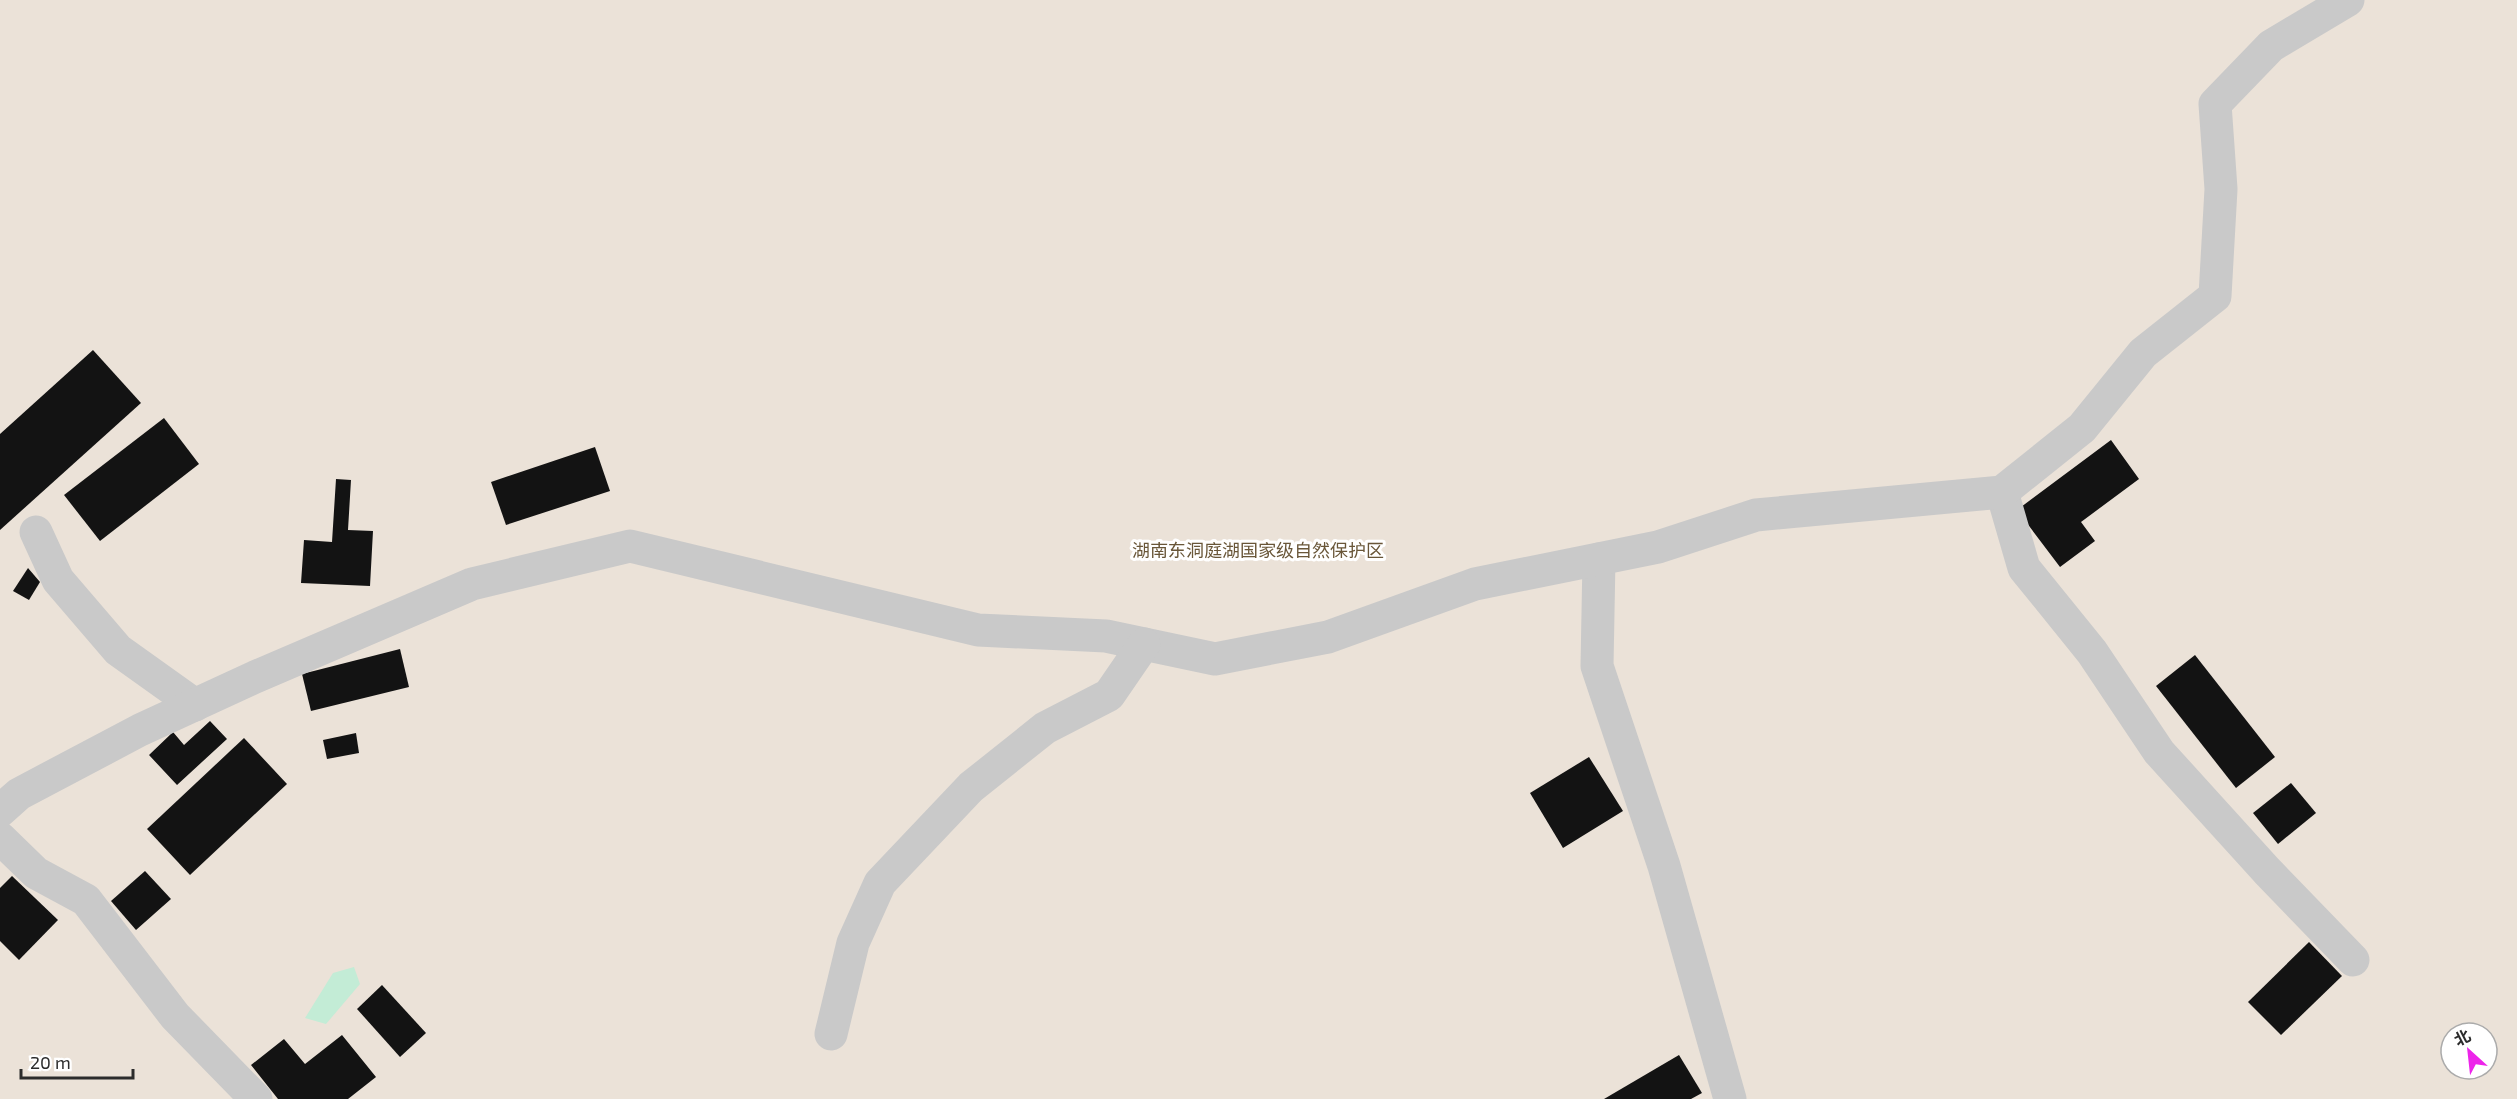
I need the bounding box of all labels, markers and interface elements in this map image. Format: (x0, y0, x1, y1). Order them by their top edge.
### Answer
park label: 湖南东洞庭湖国家级自然保护区 (1132, 539, 1384, 561)
north arrow (2439, 1021, 2499, 1081)
text: 北 (2451, 1025, 2473, 1049)
scale bar (21, 1042, 134, 1080)
text: 20 m (30, 1051, 71, 1073)

